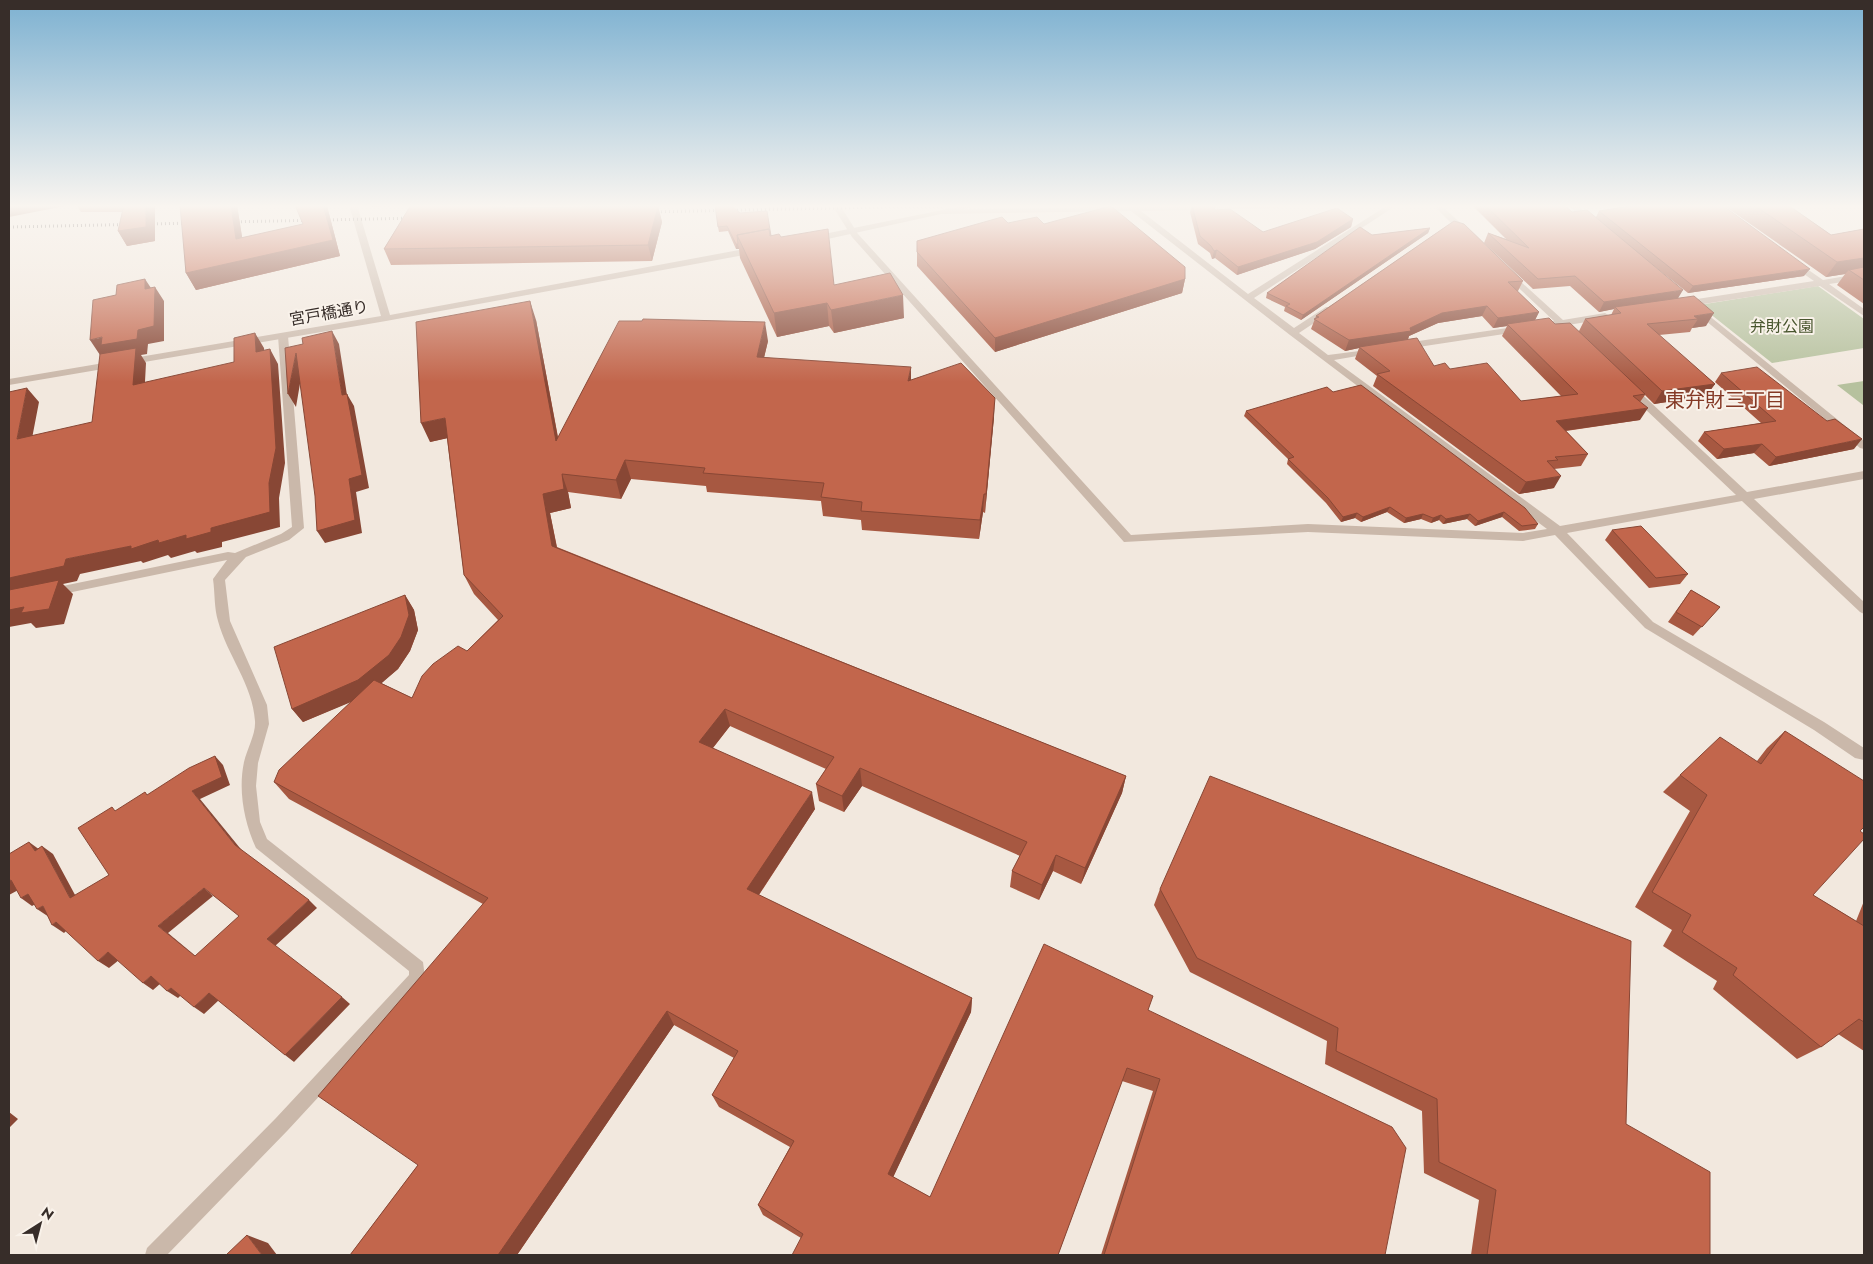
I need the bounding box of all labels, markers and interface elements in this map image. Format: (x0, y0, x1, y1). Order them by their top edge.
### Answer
street label: 宮戸橋通り (288, 295, 370, 331)
park label: 弁財公園 (1750, 315, 1814, 338)
district label: 東弁財三丁目 (1665, 386, 1785, 415)
north arrow (15, 1199, 65, 1249)
text: N (37, 1202, 58, 1225)

